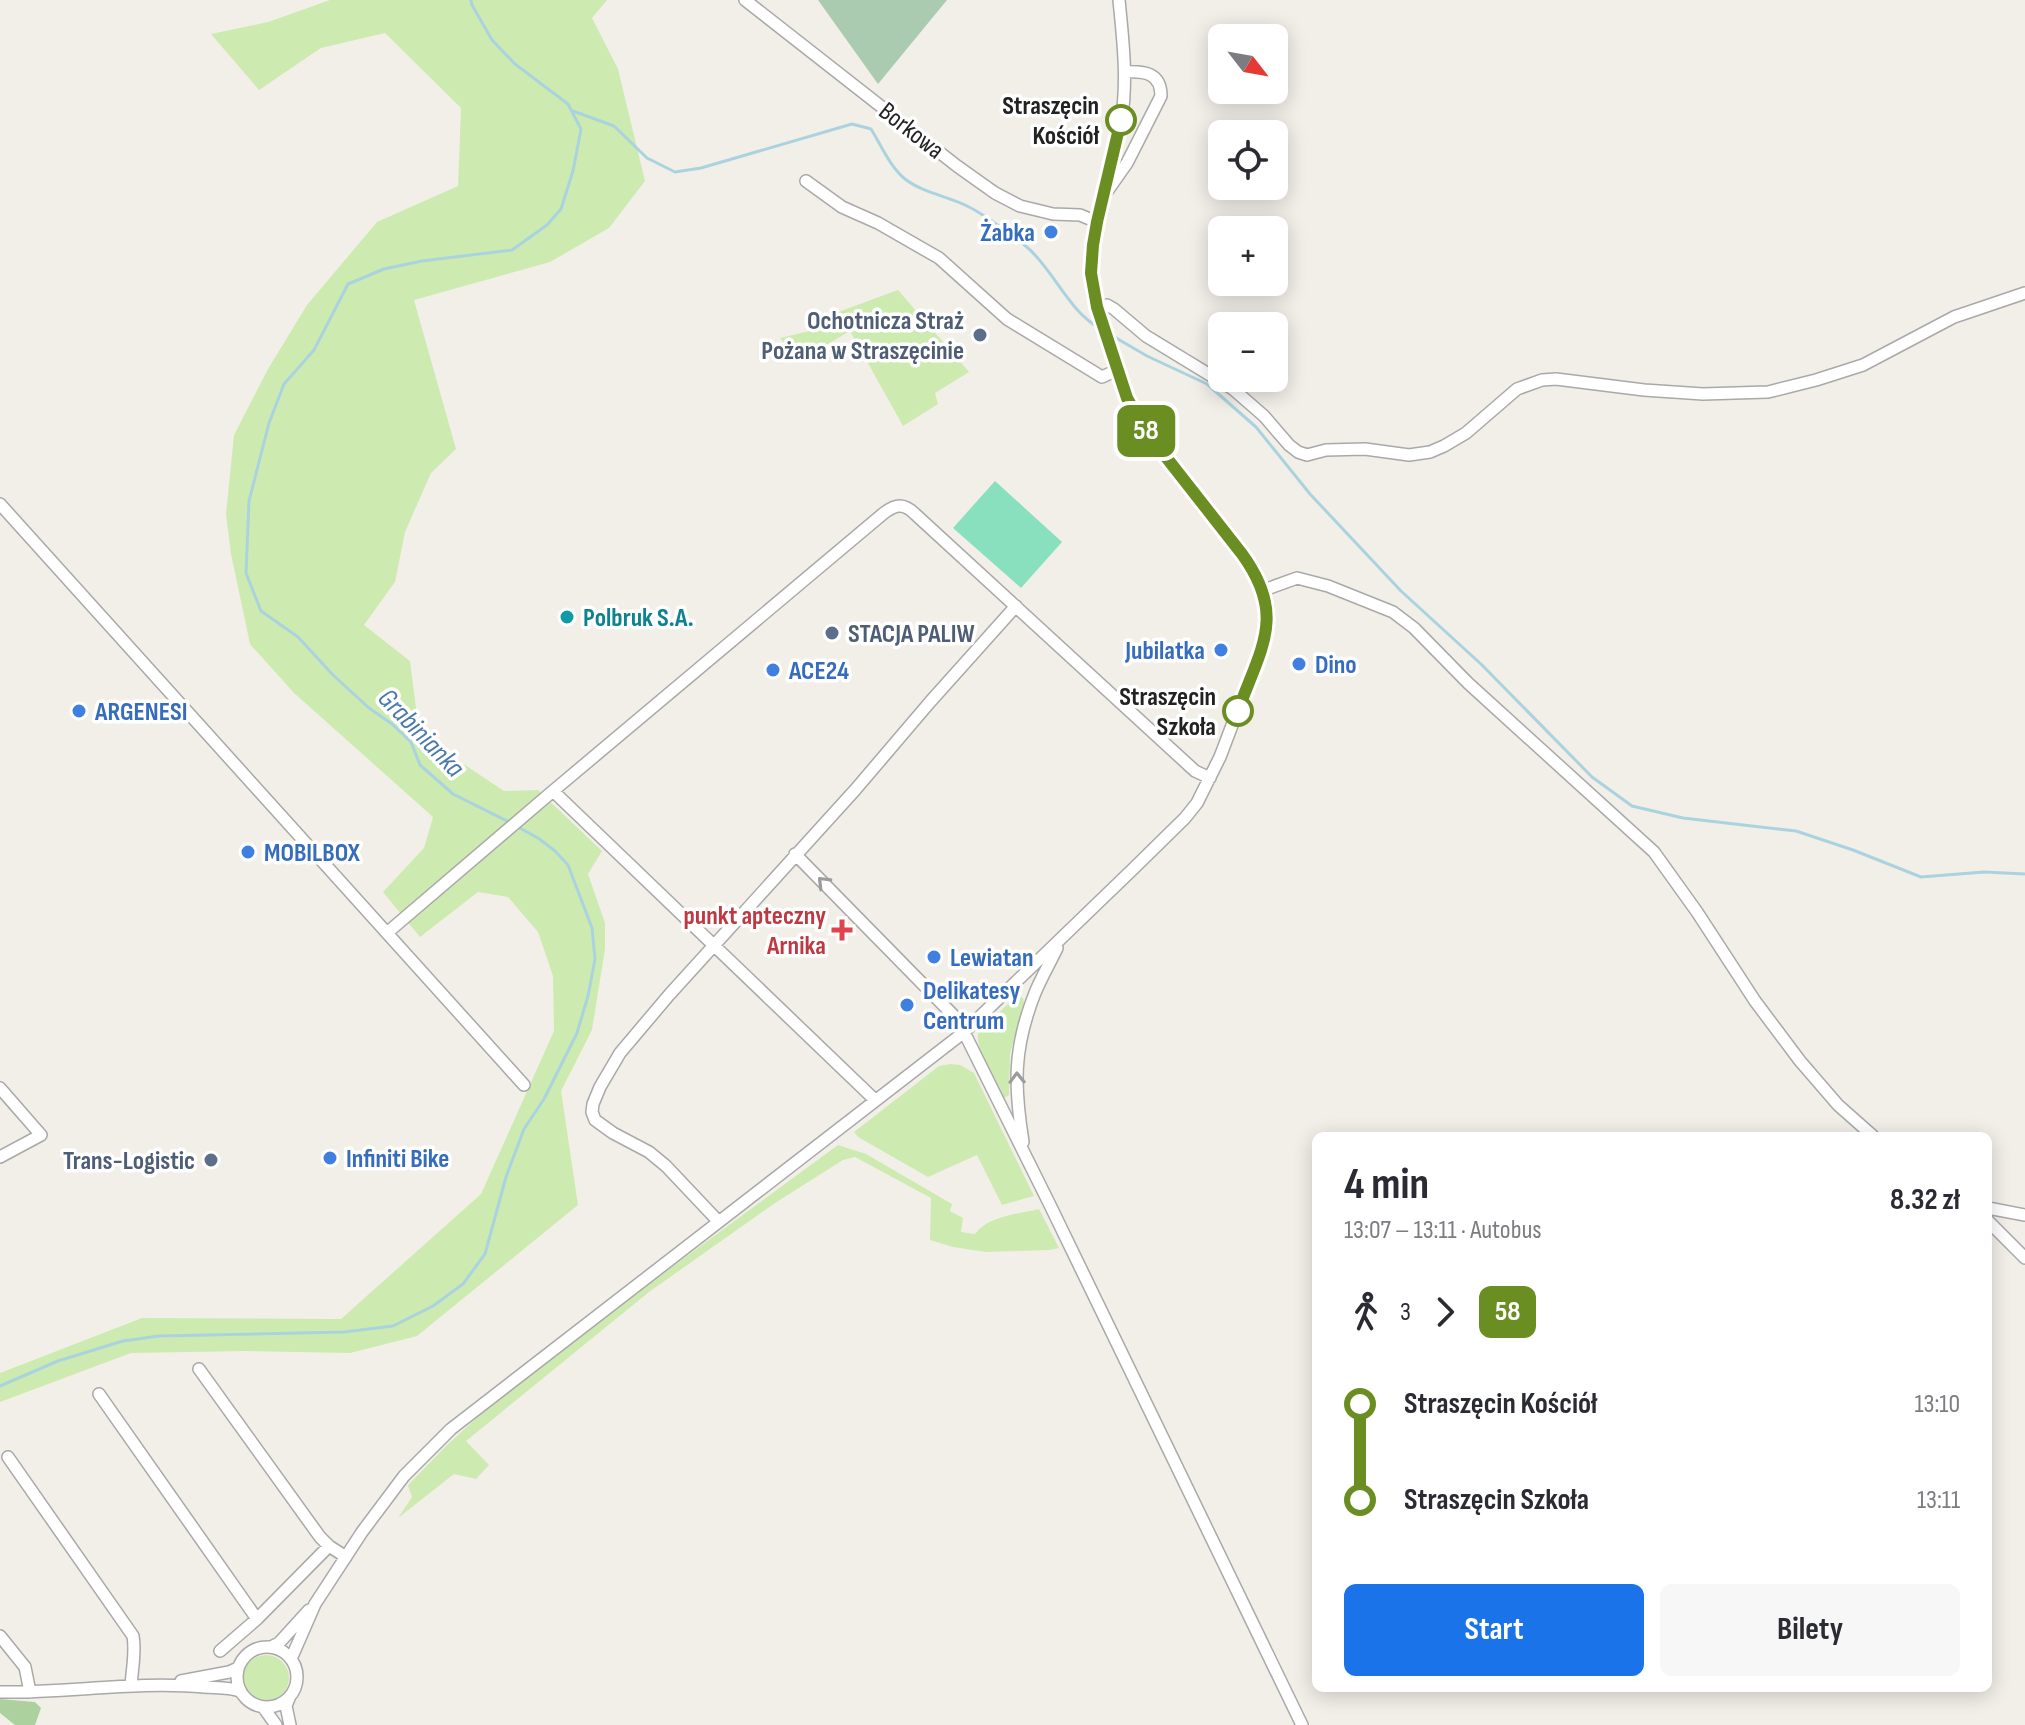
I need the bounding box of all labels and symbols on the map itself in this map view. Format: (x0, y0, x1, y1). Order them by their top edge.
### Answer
north arrow (1208, 24, 1288, 104)
place label: Straszęcin Kościół (1002, 91, 1100, 152)
street label: Borkowa (872, 96, 950, 166)
marker: Straszęcin Kościół (1106, 105, 1136, 135)
place label: Żabka (980, 218, 1035, 249)
marker: Żabka (1042, 223, 1060, 241)
place label: Ochotnicza Straż Pożana w Straszęcinie (761, 306, 964, 367)
marker: Ochotnicza Straż Pożana w Straszęcinie (971, 326, 989, 344)
line badge: 58 (1110, 405, 1182, 457)
place label: Polbruk S.A. (583, 603, 694, 634)
marker: Polbruk S.A. (558, 608, 576, 626)
place label: STACJA PALIW (848, 619, 975, 650)
marker: STACJA PALIW (823, 624, 841, 642)
place label: Jubilatka (1124, 636, 1205, 667)
marker: Jubilatka (1212, 641, 1230, 659)
place label: Dino (1315, 650, 1357, 681)
marker: Dino (1290, 655, 1308, 673)
place label: ACE24 (788, 656, 849, 687)
marker: ACE24 (764, 661, 782, 679)
water label: Grabinianka (371, 682, 472, 785)
place label: Straszęcin Szkoła (1119, 682, 1216, 743)
marker: Straszęcin Szkoła (1223, 696, 1253, 726)
place label: ARGENESI (94, 697, 188, 728)
marker: ARGENESI (70, 702, 88, 720)
place label: MOBILBOX (264, 838, 361, 869)
marker: MOBILBOX (239, 843, 257, 861)
one-way arrow (818, 877, 832, 891)
place label: punkt apteczny Arnika (684, 901, 826, 962)
marker: punkt apteczny Arnika (833, 921, 851, 939)
place label: Lewiatan (950, 943, 1033, 974)
marker: Lewiatan (925, 948, 943, 966)
place label: Delikatesy Centrum (923, 976, 1020, 1037)
marker: Delikatesy Centrum (898, 996, 916, 1014)
one-way arrow (1008, 1071, 1026, 1083)
place label: Infiniti Bike (346, 1144, 449, 1175)
place label: Trans-Logistic (63, 1146, 195, 1177)
marker: Infiniti Bike (321, 1149, 339, 1167)
marker: Trans-Logistic (202, 1151, 220, 1169)

